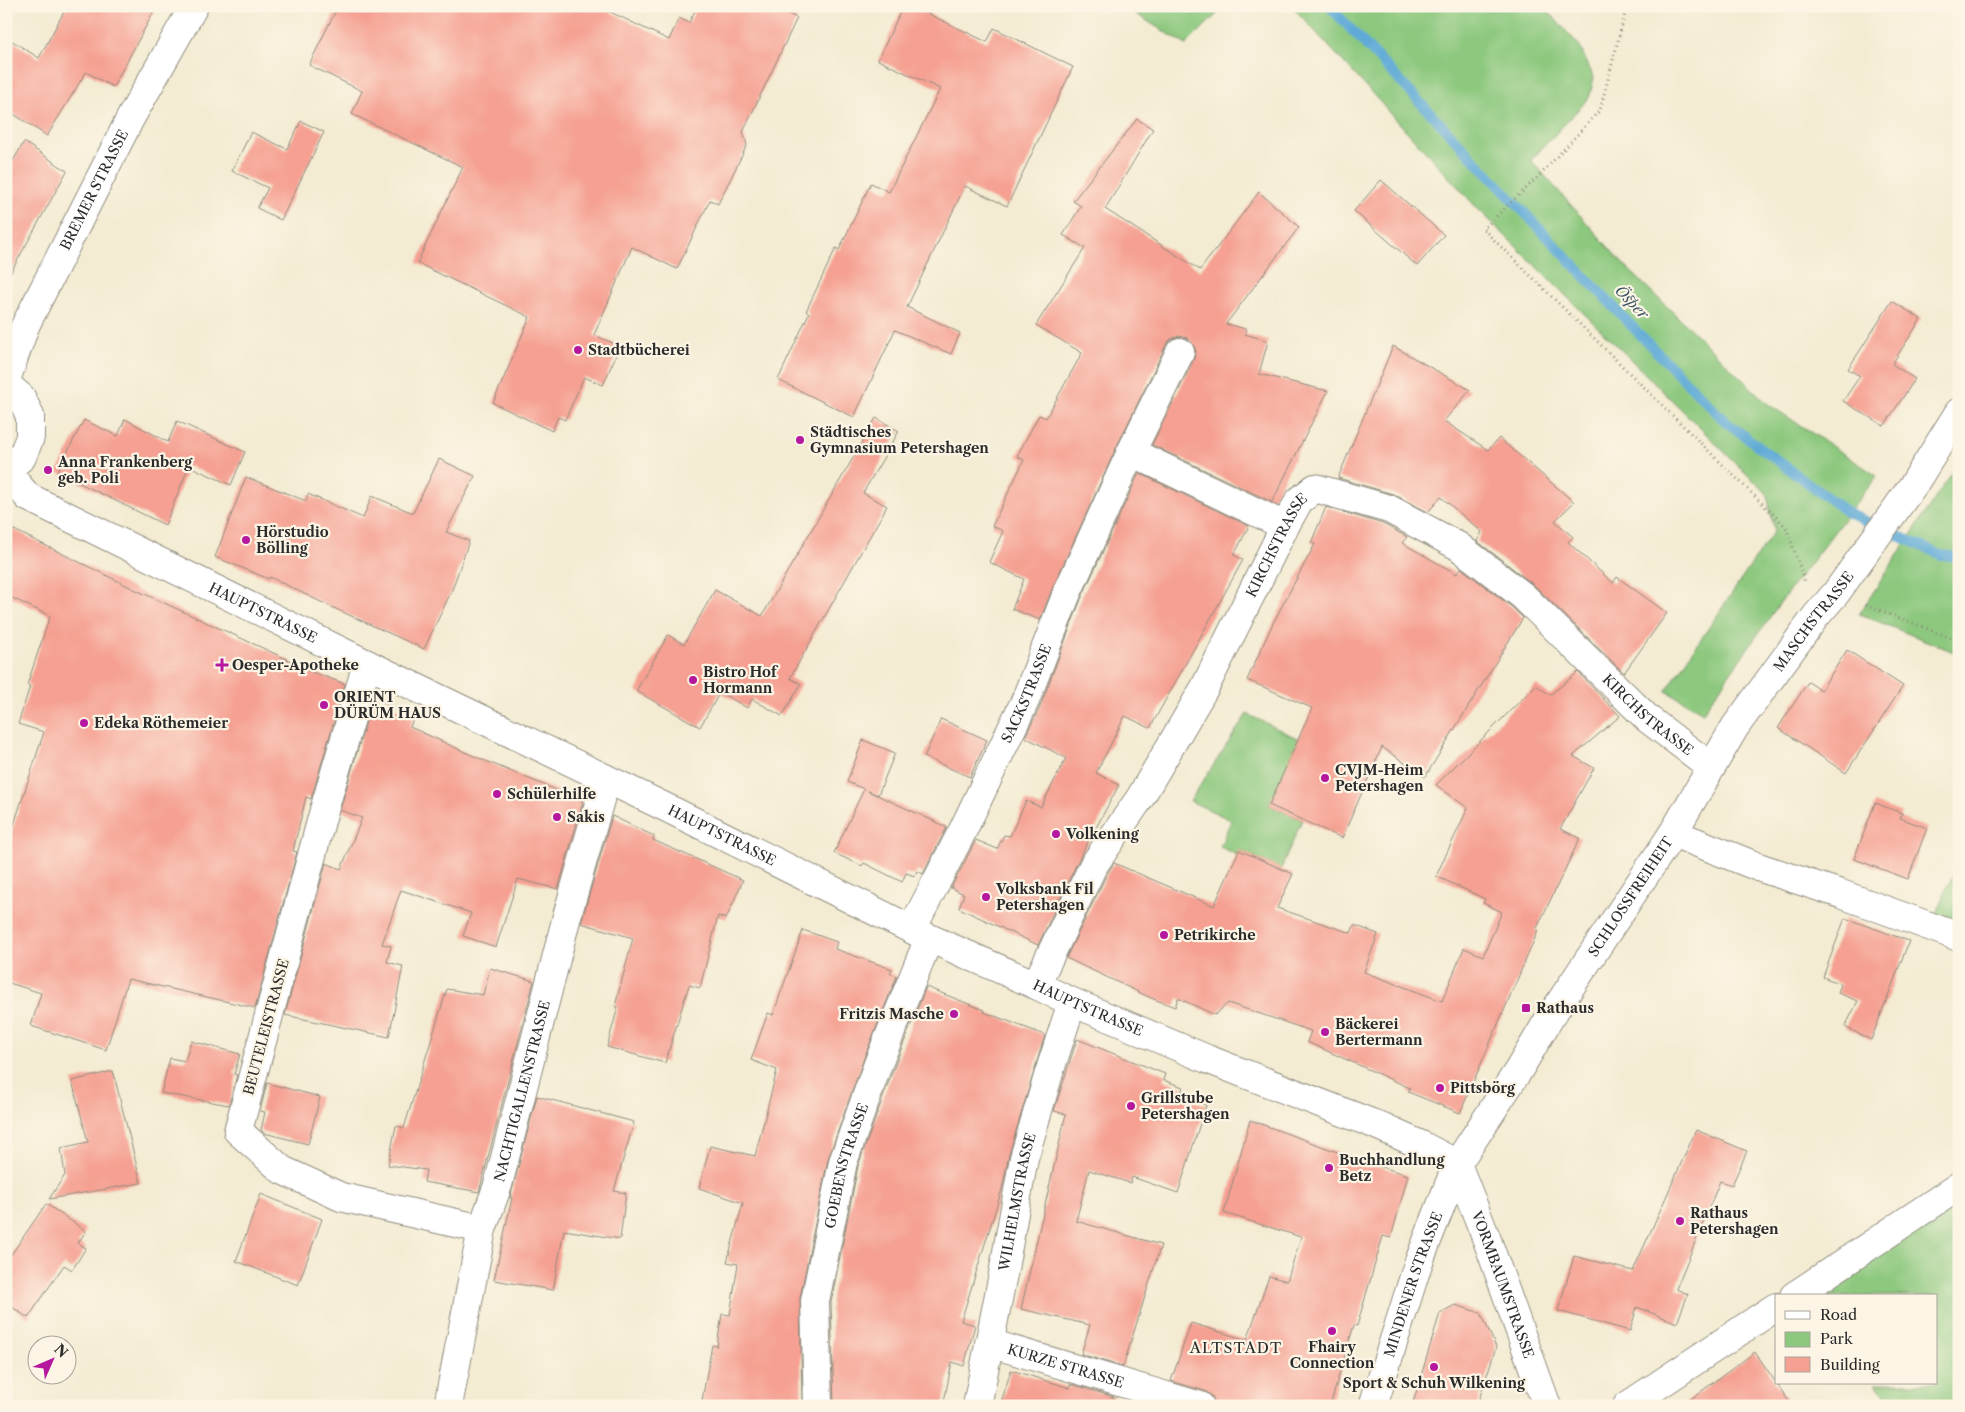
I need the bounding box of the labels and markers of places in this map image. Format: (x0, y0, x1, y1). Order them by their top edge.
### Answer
place label: Stadtbücherei (588, 341, 690, 359)
marker: Stadtbücherei (572, 344, 584, 356)
place label: Städtisches Gymnasium Petershagen (810, 423, 989, 457)
marker: Städtisches Gymnasium Petershagen (794, 434, 806, 446)
place label: Anna Frankenberg geb. Poli (57, 453, 193, 487)
marker: Anna Frankenberg geb. Poli (42, 464, 54, 476)
place label: Hörstudio Bölling (256, 523, 329, 557)
marker: Hörstudio Bölling (240, 534, 252, 546)
place label: Oesper-Apotheke (232, 656, 359, 674)
marker: Oesper-Apotheke (216, 659, 228, 671)
place label: Bistro Hof Hormann (703, 663, 779, 697)
marker: Bistro Hof Hormann (687, 674, 699, 686)
place label: ORIENT DÜRÜM HAUS (334, 688, 441, 722)
marker: ORIENT DÜRÜM HAUS (318, 699, 330, 711)
place label: Edeka Röthemeier (94, 714, 228, 732)
marker: Edeka Röthemeier (78, 717, 90, 729)
place label: CVJM-Heim Petershagen (1335, 761, 1424, 795)
marker: CVJM-Heim Petershagen (1319, 772, 1331, 784)
place label: Schülerhilfe (507, 785, 596, 803)
marker: Schülerhilfe (491, 788, 503, 800)
place label: Sakis (567, 808, 605, 826)
marker: Sakis (551, 811, 563, 823)
place label: Volkening (1065, 825, 1140, 843)
marker: Volkening (1050, 828, 1062, 840)
place label: Volksbank Fil Petershagen (995, 880, 1094, 914)
marker: Volksbank Fil Petershagen (980, 891, 992, 903)
place label: Petrikirche (1174, 926, 1256, 944)
marker: Petrikirche (1158, 929, 1170, 941)
place label: Rathaus (1536, 999, 1594, 1017)
marker: Rathaus (1520, 1002, 1532, 1014)
place label: Fritzis Masche (839, 1005, 944, 1023)
marker: Fritzis Masche (948, 1008, 960, 1020)
place label: Bäckerei Bertermann (1335, 1015, 1423, 1049)
marker: Bäckerei Bertermann (1319, 1026, 1331, 1038)
place label: Pittsbörg (1450, 1079, 1516, 1097)
marker: Pittsbörg (1434, 1082, 1446, 1094)
place label: Grillstube Petershagen (1141, 1089, 1230, 1123)
marker: Grillstube Petershagen (1125, 1100, 1137, 1112)
place label: Buchhandlung Betz (1339, 1151, 1445, 1185)
marker: Buchhandlung Betz (1323, 1162, 1335, 1174)
place label: Rathaus Petershagen (1690, 1204, 1779, 1238)
marker: Rathaus Petershagen (1674, 1215, 1686, 1227)
marker: Fhairy Connection (1326, 1325, 1338, 1337)
place label: Fhairy Connection (1290, 1338, 1375, 1372)
marker: Sport & Schuh Wilkening (1428, 1361, 1440, 1373)
place label: Sport & Schuh Wilkening (1343, 1374, 1526, 1392)

